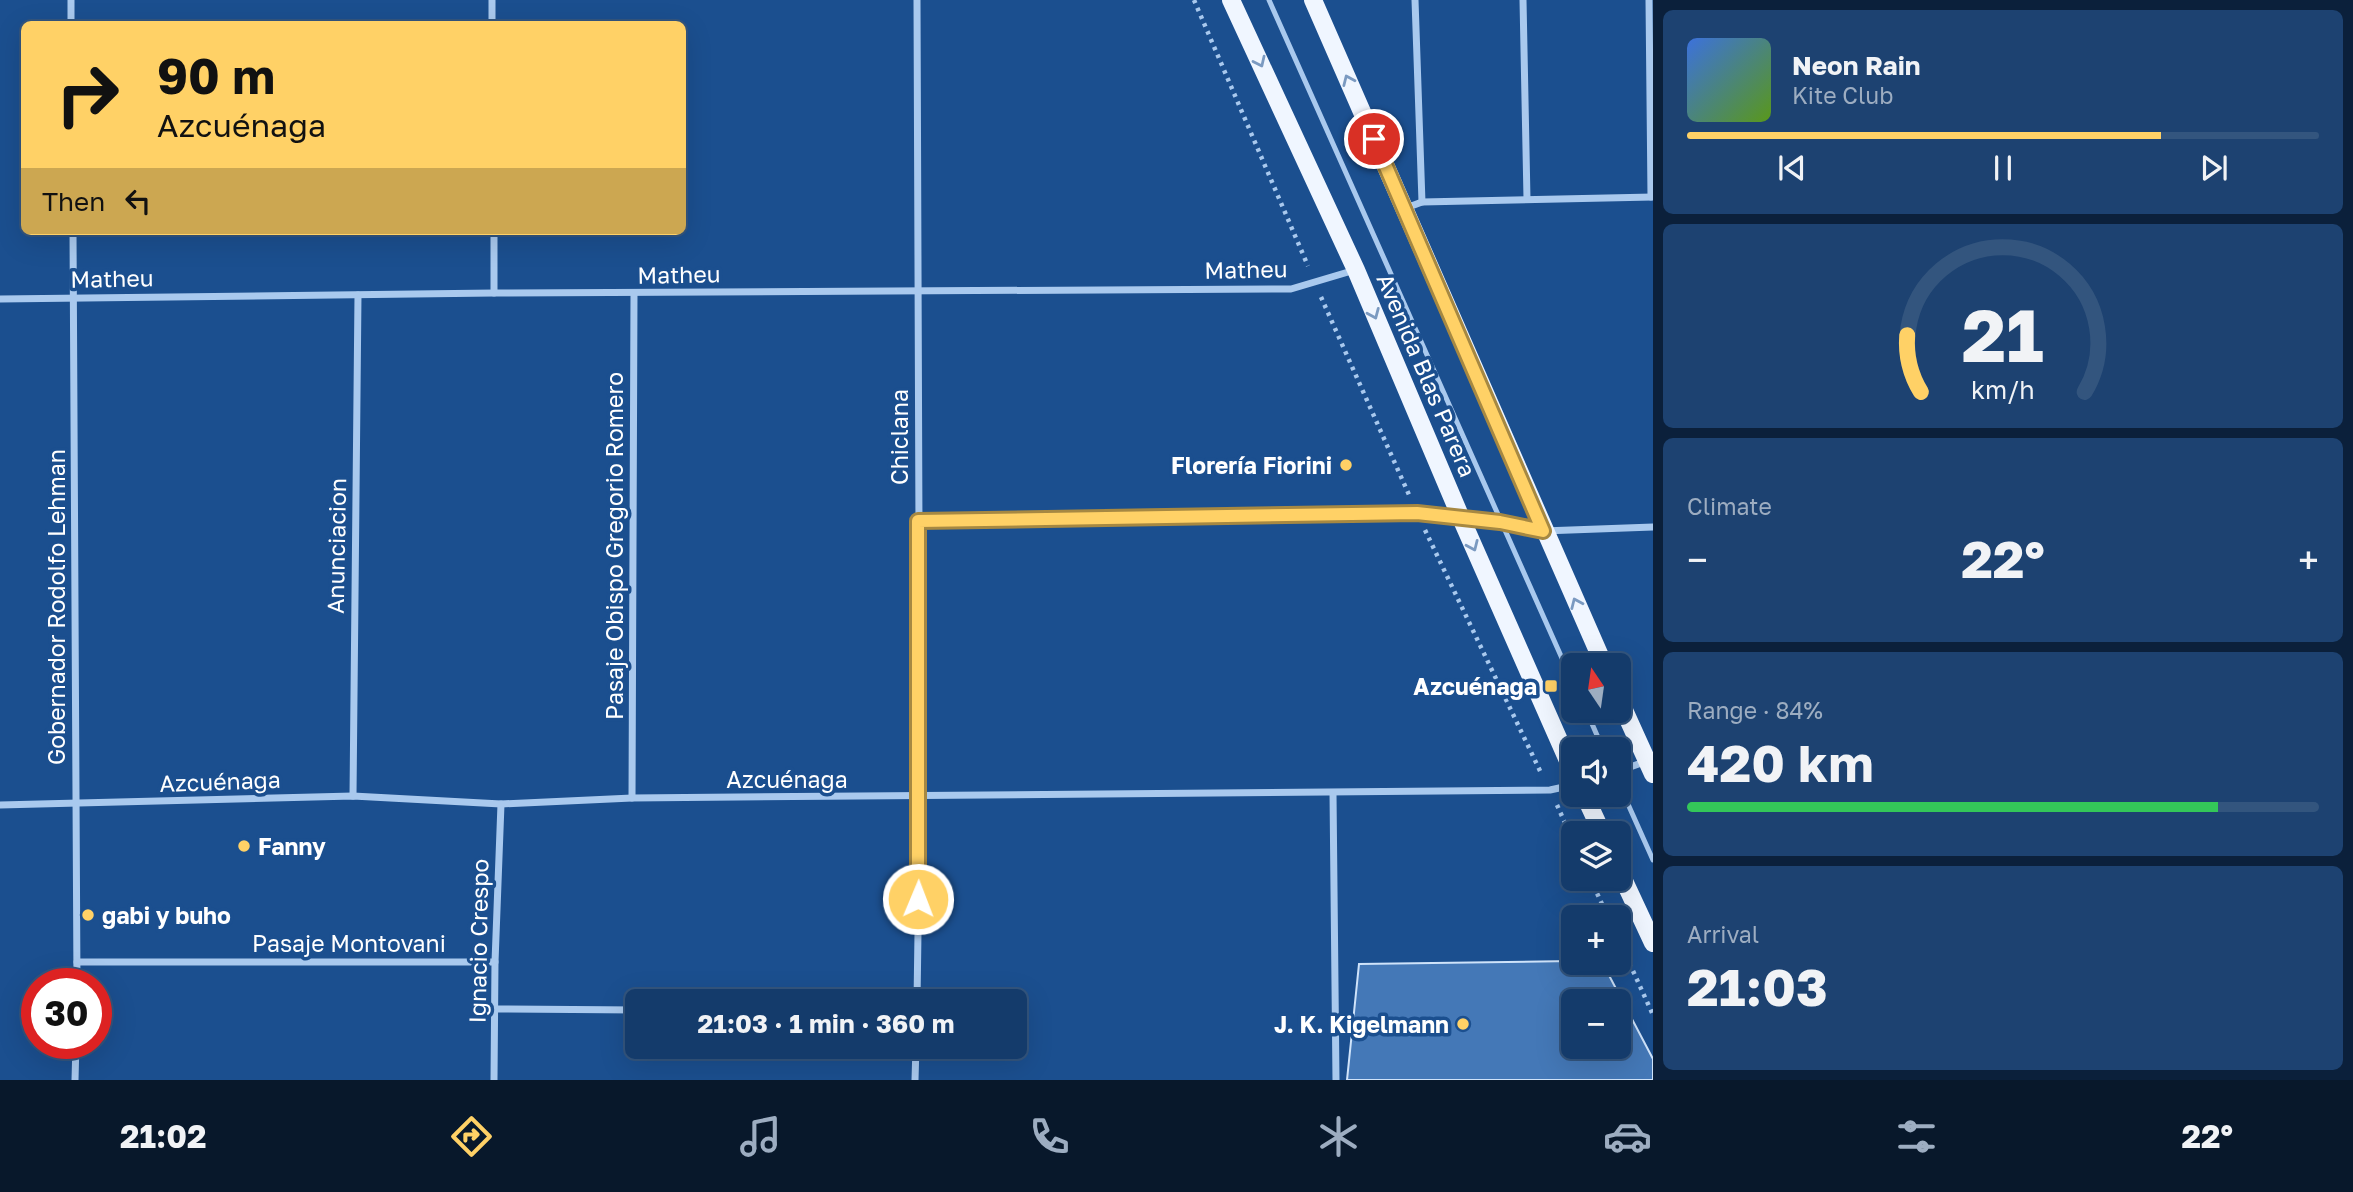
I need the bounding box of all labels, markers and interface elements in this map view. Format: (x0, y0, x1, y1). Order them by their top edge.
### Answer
text: 90 m (157, 46, 275, 105)
icon: right (42, 49, 133, 140)
text: Neon Rain (1792, 50, 1921, 81)
one-way arrow (1252, 55, 1266, 67)
one-way arrow (1342, 74, 1356, 87)
text: Kite Club (1792, 81, 1893, 109)
text: Azcuénaga (157, 106, 326, 144)
pin (1344, 109, 1404, 169)
icon: arrive (1355, 120, 1393, 158)
icon: previous (1773, 149, 1811, 187)
icon: pause (1984, 149, 2022, 187)
icon: next (2195, 149, 2233, 187)
icon: left (119, 182, 157, 220)
text: Then (42, 186, 105, 217)
street label: Matheu (1204, 254, 1288, 284)
street label: Matheu (637, 259, 721, 289)
street label: Matheu (70, 263, 154, 293)
street label: Avenida Blas Parera (1371, 269, 1483, 481)
text: 21 (1962, 291, 2044, 378)
one-way arrow (1366, 307, 1380, 319)
street label: Pasaje Obispo Gregorio Romero (600, 372, 628, 720)
text: km/h (1971, 374, 2035, 405)
street label: Chiclana (885, 389, 913, 485)
street label: Gobernador Rodolfo Lehman (42, 449, 70, 765)
place label: Florería Fiorini (1171, 451, 1332, 479)
marker: Florería Fiorini (1338, 457, 1354, 473)
street label: Anunciacion (321, 478, 351, 614)
text: Climate (1687, 492, 1772, 520)
text: 22° (1961, 527, 2045, 589)
text: − (1687, 537, 1708, 582)
text: + (2298, 537, 2319, 582)
one-way arrow (1465, 538, 1479, 551)
one-way arrow (1570, 598, 1584, 610)
north arrow (1561, 653, 1631, 723)
map controls (1561, 653, 1631, 1059)
place label: Azcuénaga (1413, 672, 1537, 700)
marker: Azcuénaga (1543, 678, 1559, 694)
text: Range · 84% (1687, 696, 1823, 724)
text: 420 km (1687, 731, 1874, 793)
button: sound (1561, 737, 1631, 807)
street label: Azcuénaga (159, 765, 281, 797)
street label: Azcuénaga (726, 765, 848, 793)
button: layers (1561, 821, 1631, 891)
place label: Fanny (258, 832, 326, 860)
marker: Fanny (236, 838, 252, 854)
street label: Ignacio Crespo (463, 858, 493, 1024)
position arrow (881, 862, 955, 936)
place label: gabi y buho (102, 901, 231, 929)
button: + (1561, 905, 1631, 975)
marker: gabi y buho (80, 907, 96, 923)
text: Arrival (1687, 920, 1759, 948)
street label: Pasaje Montovani (252, 929, 446, 957)
text: 21:03 (1687, 955, 1828, 1017)
speed limit sign: 30 (21, 968, 112, 1059)
button: − (1561, 989, 1631, 1059)
text: 21:03 · 1 min · 360 m (698, 1008, 954, 1039)
place label: J. K. Kigelmann (1274, 1010, 1449, 1038)
marker: J. K. Kigelmann (1455, 1016, 1471, 1032)
icon: directions (447, 1112, 496, 1161)
icon: music (736, 1112, 785, 1161)
icon: phone (1025, 1112, 1074, 1161)
icon: climate (1314, 1112, 1363, 1161)
icon: car (1603, 1112, 1652, 1161)
icon: filters (1892, 1112, 1941, 1161)
text: 21:02 (120, 1117, 207, 1155)
text: 22° (2181, 1117, 2233, 1155)

